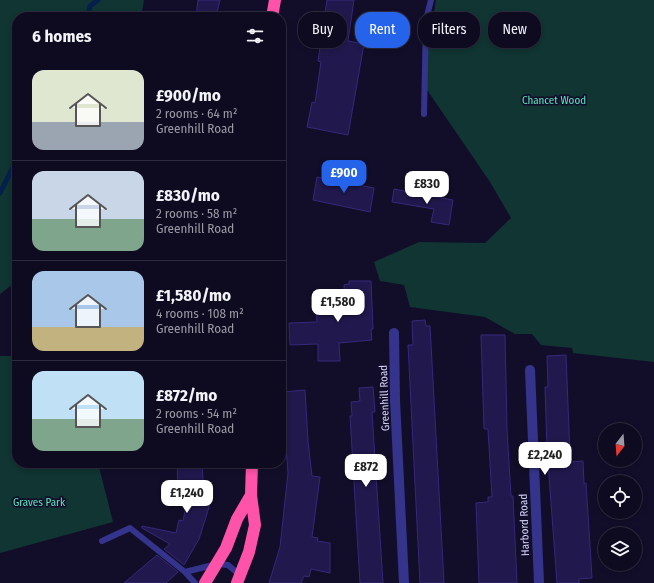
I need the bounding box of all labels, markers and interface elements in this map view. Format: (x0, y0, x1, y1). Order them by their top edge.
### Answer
chip: Buy (298, 12, 347, 48)
chip: Rent (355, 12, 410, 48)
chip: Filters (418, 12, 480, 48)
chip: New (488, 12, 541, 48)
icon: filters (244, 25, 266, 47)
text: 6 homes (32, 26, 91, 47)
text: £900/mo (156, 85, 221, 106)
icon: home (64, 86, 112, 134)
park label: Chancet Wood (522, 94, 586, 107)
text: 2 rooms · 64 m² (156, 106, 237, 121)
text: Greenhill Road (156, 121, 234, 136)
pin: £900 (320, 160, 368, 194)
text: £900 (330, 165, 358, 180)
pin: £830 (403, 171, 451, 205)
text: £830 (414, 176, 440, 191)
text: £830/mo (156, 185, 220, 206)
icon: home (64, 187, 112, 235)
text: 2 rooms · 58 m² (156, 206, 237, 221)
text: Greenhill Road (156, 221, 234, 236)
text: £1,580/mo (156, 285, 231, 306)
icon: home (64, 287, 112, 335)
pin: £1,580 (305, 289, 371, 323)
text: £1,580 (321, 294, 355, 309)
text: 4 rooms · 108 m² (156, 306, 244, 321)
text: Greenhill Road (156, 321, 234, 336)
street label: Greenhill Road (377, 365, 392, 431)
text: £872/mo (156, 385, 217, 406)
icon: home (64, 387, 112, 435)
text: 2 rooms · 54 m² (156, 406, 237, 421)
text: Greenhill Road (156, 421, 234, 436)
north arrow (598, 423, 642, 467)
map controls (598, 423, 642, 571)
pin: £2,240 (512, 442, 578, 476)
text: £2,240 (528, 447, 562, 462)
pin: £872 (342, 454, 390, 488)
text: £872 (354, 459, 378, 474)
button: locate (598, 475, 642, 519)
pin: £1,240 (154, 480, 220, 514)
text: £1,240 (170, 485, 204, 500)
street label: Harbord Road (517, 494, 532, 556)
park label: Graves Park (13, 496, 66, 509)
button: layers (598, 527, 642, 571)

